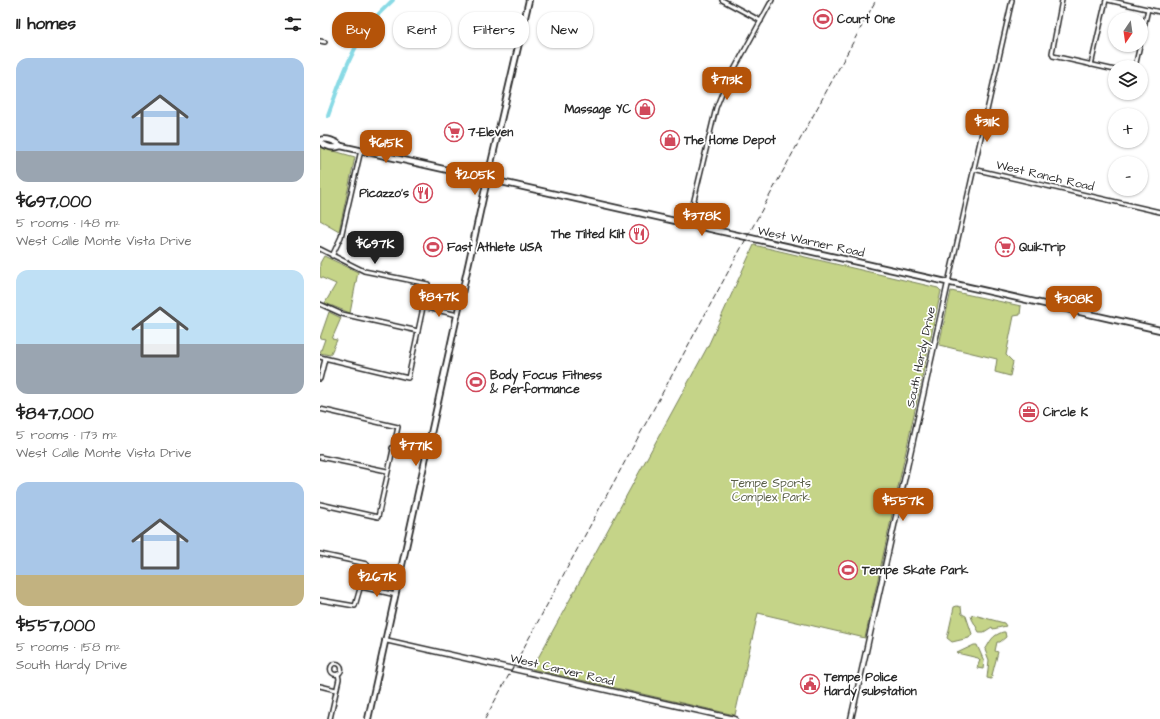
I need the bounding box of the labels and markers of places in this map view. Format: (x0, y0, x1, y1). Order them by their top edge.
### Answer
sports icon: Court One (812, 8, 834, 30)
place label: Court One (837, 11, 896, 28)
pin: $713K (699, 67, 755, 101)
shop icon: Massage YC (634, 98, 656, 120)
place label: Massage YC (564, 101, 632, 120)
pin: $311K (959, 109, 1015, 143)
supermarket icon: 7-Eleven (443, 121, 465, 143)
place label: 7-Eleven (467, 124, 513, 141)
shop icon: The Home Depot (659, 129, 681, 151)
pin: $615K (358, 130, 414, 164)
place label: The Home Depot (683, 132, 776, 150)
pin: $205K (447, 162, 503, 196)
restaurant icon: Picazzo’s (412, 182, 434, 204)
place label: Picazzo’s (359, 185, 409, 202)
pin: $378K (674, 203, 730, 237)
restaurant icon: The Tilted Kilt (628, 223, 650, 245)
place label: The Tilted Kilt (550, 226, 625, 243)
pin: $697K (347, 231, 403, 265)
sports icon: Fast Athlete USA (422, 236, 444, 258)
supermarket icon: QuikTrip (994, 236, 1016, 258)
place label: Fast Athlete USA (447, 239, 543, 256)
place label: QuikTrip (1019, 239, 1066, 257)
pin: $847K (411, 284, 467, 318)
pin: $308K (1046, 286, 1102, 320)
place label: Body Focus Fitness & Performance (489, 367, 602, 398)
sports icon: Body Focus Fitness & Performance (465, 371, 487, 393)
office icon: Circle K (1018, 401, 1040, 423)
place label: Circle K (1043, 404, 1089, 421)
pin: $771K (388, 433, 444, 467)
pin: $557K (875, 488, 931, 522)
sports icon: Tempe Skate Park (837, 559, 859, 581)
place label: Tempe Skate Park (861, 562, 969, 580)
pin: $267K (349, 564, 405, 598)
place label: Tempe Police Hardy substation (823, 669, 917, 701)
public building icon: Tempe Police Hardy substation (799, 673, 821, 695)

